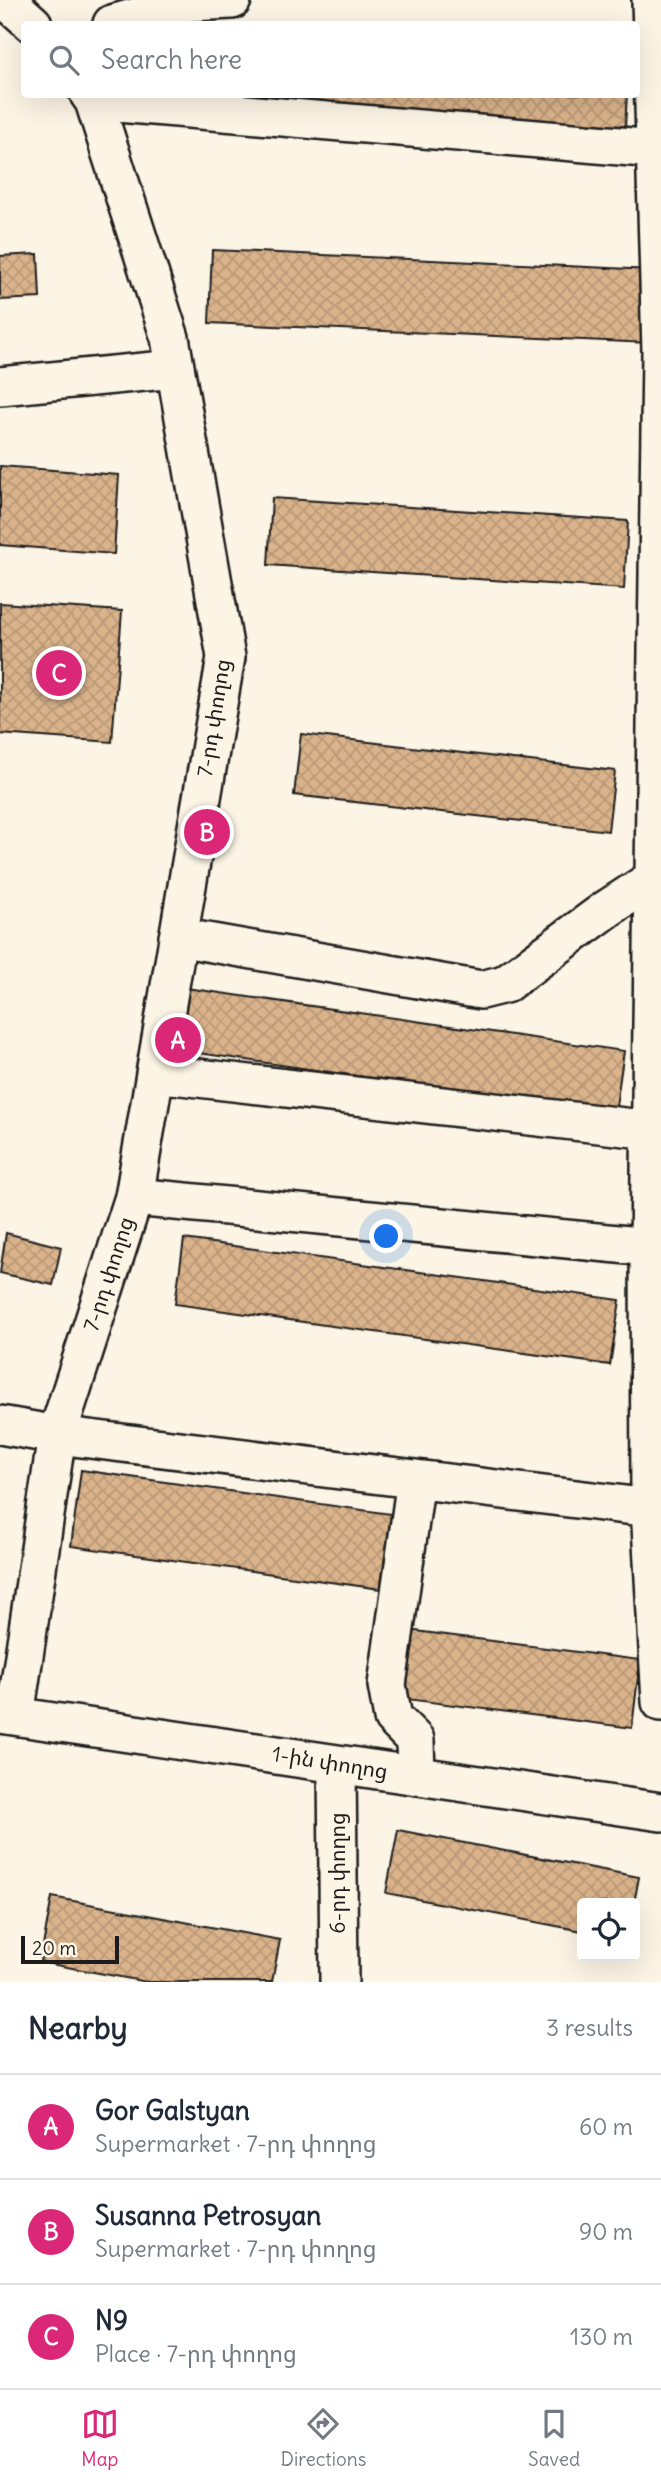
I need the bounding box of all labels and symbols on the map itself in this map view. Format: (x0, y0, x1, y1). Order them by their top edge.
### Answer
pin: C (36, 647, 82, 699)
street label: 7-րդ փողոց (191, 657, 236, 779)
pin: B (184, 806, 230, 858)
pin: A (155, 1014, 201, 1066)
street label: 7-րդ փողոց (77, 1213, 140, 1334)
your location (369, 1219, 403, 1253)
street label: 1-ին փողոց (270, 1740, 390, 1785)
street label: 6-րդ փողոց (324, 1812, 351, 1934)
scale bar (21, 1933, 119, 1965)

